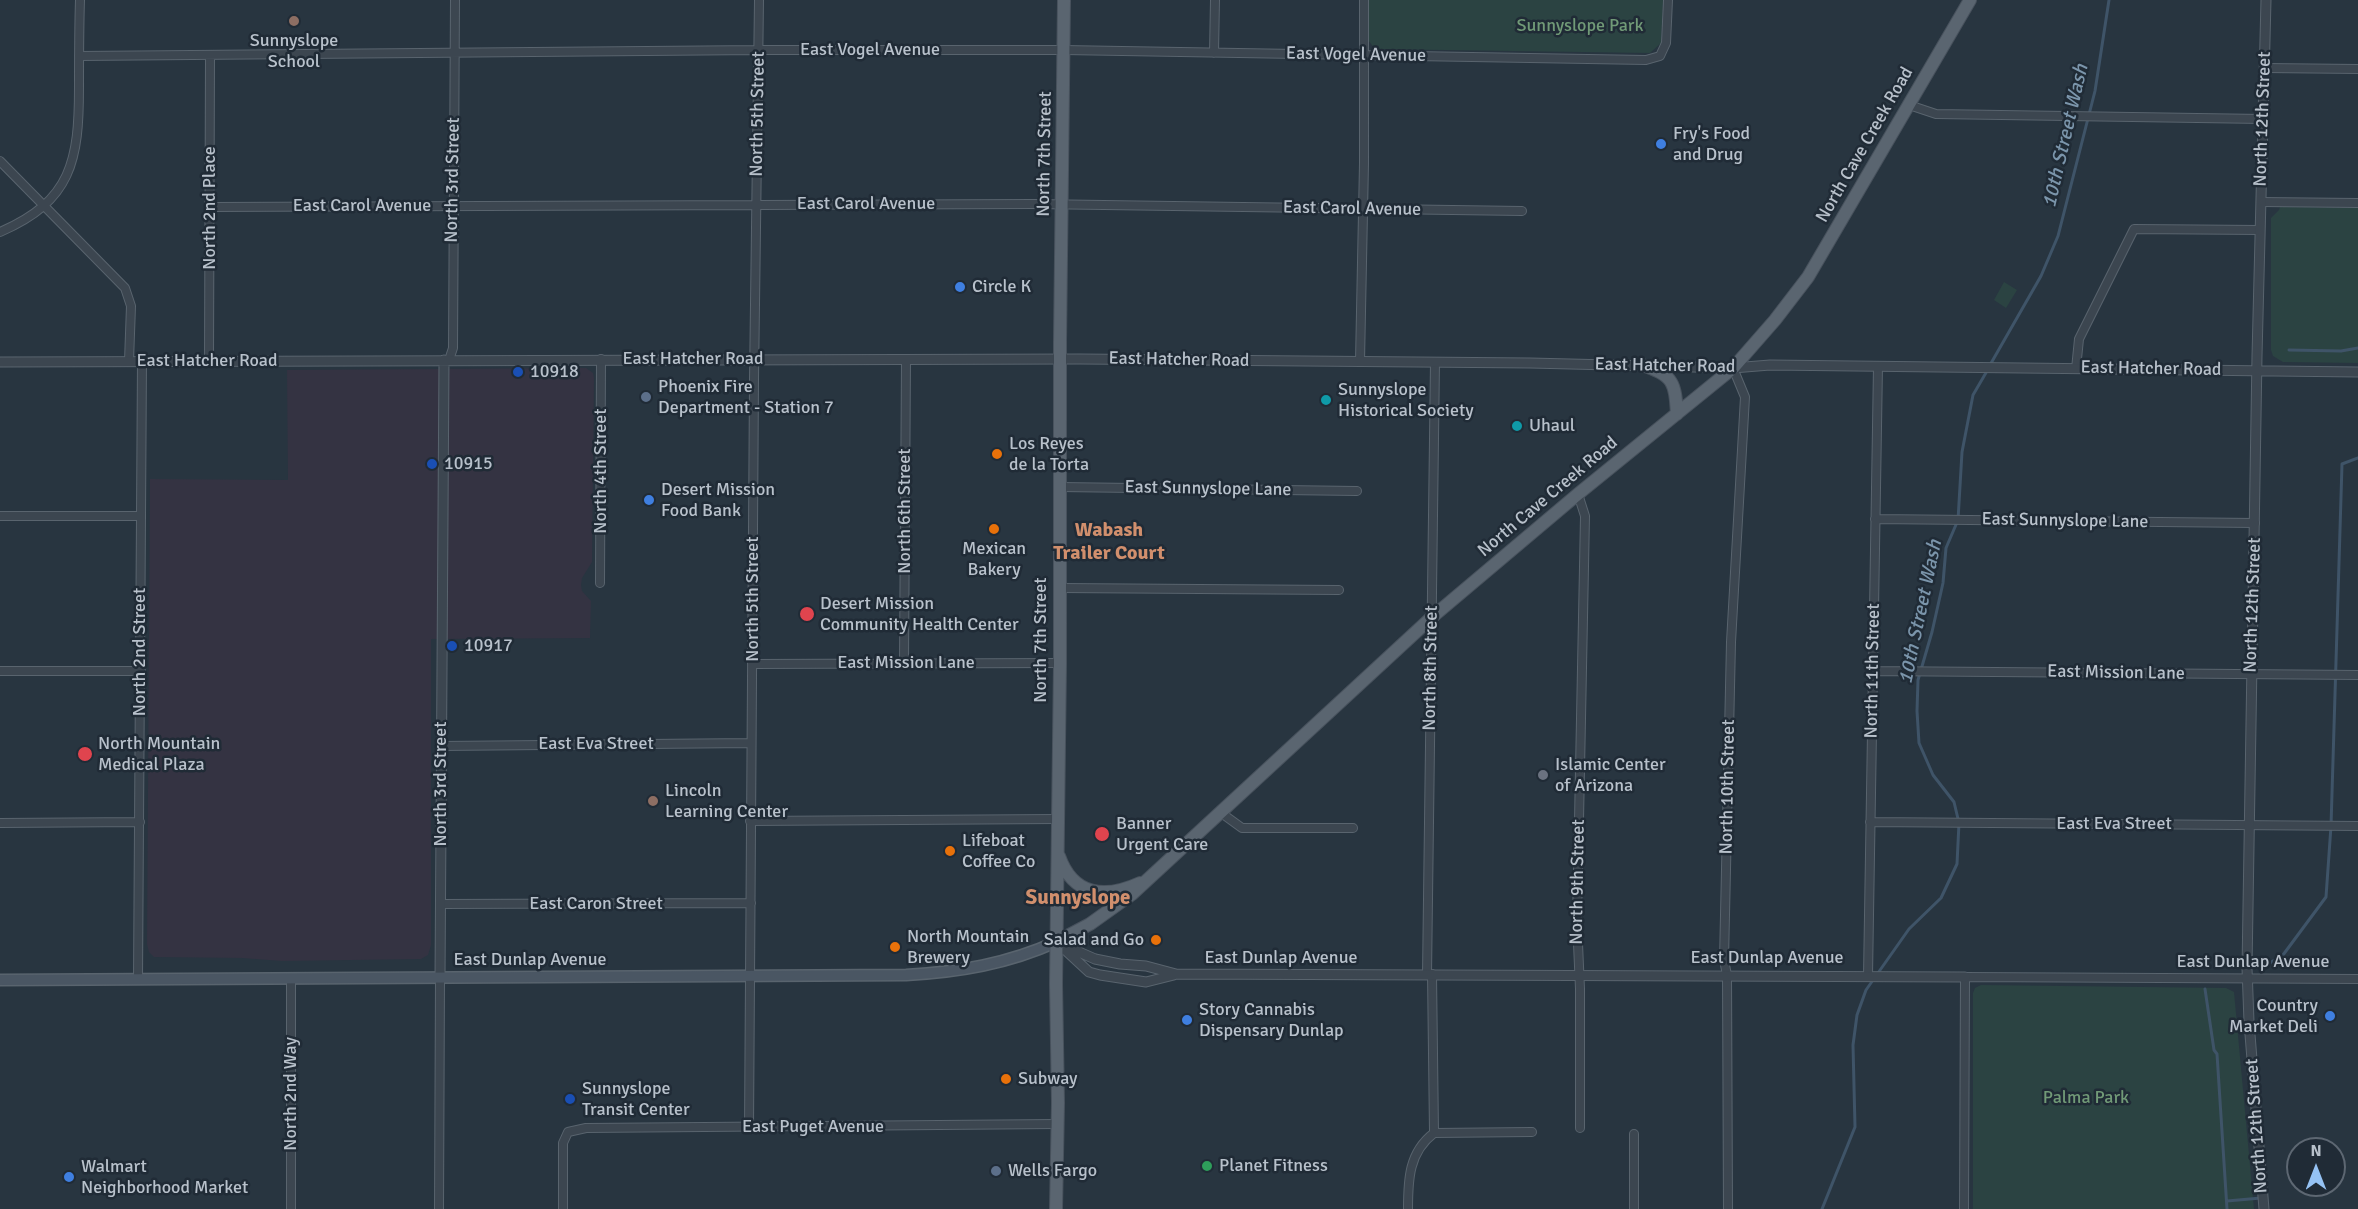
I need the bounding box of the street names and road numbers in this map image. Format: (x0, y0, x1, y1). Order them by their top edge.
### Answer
street label: East Vogel Avenue (800, 39, 940, 61)
street label: East Vogel Avenue (1286, 43, 1426, 67)
street label: North 5th Street (746, 51, 770, 177)
street label: North 12th Street (2250, 51, 2276, 187)
street label: North Cave Creek Road (1812, 63, 1918, 227)
street label: North 7th Street (1033, 91, 1057, 217)
street label: North 3rd Street (441, 117, 465, 243)
street label: North 2nd Place (199, 146, 221, 270)
street label: East Carol Avenue (797, 193, 935, 215)
street label: East Carol Avenue (293, 195, 431, 217)
street label: East Carol Avenue (1283, 197, 1421, 221)
street label: East Hatcher Road (623, 348, 763, 370)
street label: East Hatcher Road (1108, 348, 1250, 372)
street label: East Hatcher Road (137, 350, 277, 372)
street label: East Hatcher Road (1594, 354, 1736, 378)
street label: East Hatcher Road (2080, 357, 2222, 381)
street label: North 4th Street (590, 408, 612, 534)
street label: North Cave Creek Road (1474, 432, 1622, 562)
street label: North 6th Street (894, 448, 916, 574)
street label: East Sunnyslope Lane (1124, 477, 1292, 501)
street label: East Sunnyslope Lane (1981, 509, 2149, 533)
street label: North 5th Street (742, 536, 764, 662)
street label: North 12th Street (2240, 537, 2266, 673)
street label: North 7th Street (1030, 577, 1052, 703)
street label: North 2nd Street (129, 588, 151, 716)
street label: North 11th Street (1861, 603, 1885, 739)
street label: North 8th Street (1419, 605, 1443, 731)
street label: East Mission Lane (837, 652, 975, 674)
street label: East Mission Lane (2047, 661, 2185, 685)
street label: North 10th Street (1716, 719, 1740, 855)
street label: North 3rd Street (430, 721, 452, 847)
street label: East Eva Street (538, 733, 654, 755)
street label: East Eva Street (2056, 813, 2172, 835)
street label: North 9th Street (1566, 819, 1590, 945)
street label: East Caron Street (529, 893, 663, 915)
street label: East Dunlap Avenue (1205, 947, 1357, 969)
street label: East Dunlap Avenue (1691, 947, 1843, 969)
street label: East Dunlap Avenue (454, 949, 606, 971)
street label: East Dunlap Avenue (2177, 951, 2329, 973)
street label: North 2nd Way (280, 1037, 302, 1151)
street label: North 12th Street (2242, 1058, 2272, 1194)
street label: East Puget Avenue (742, 1116, 884, 1138)

